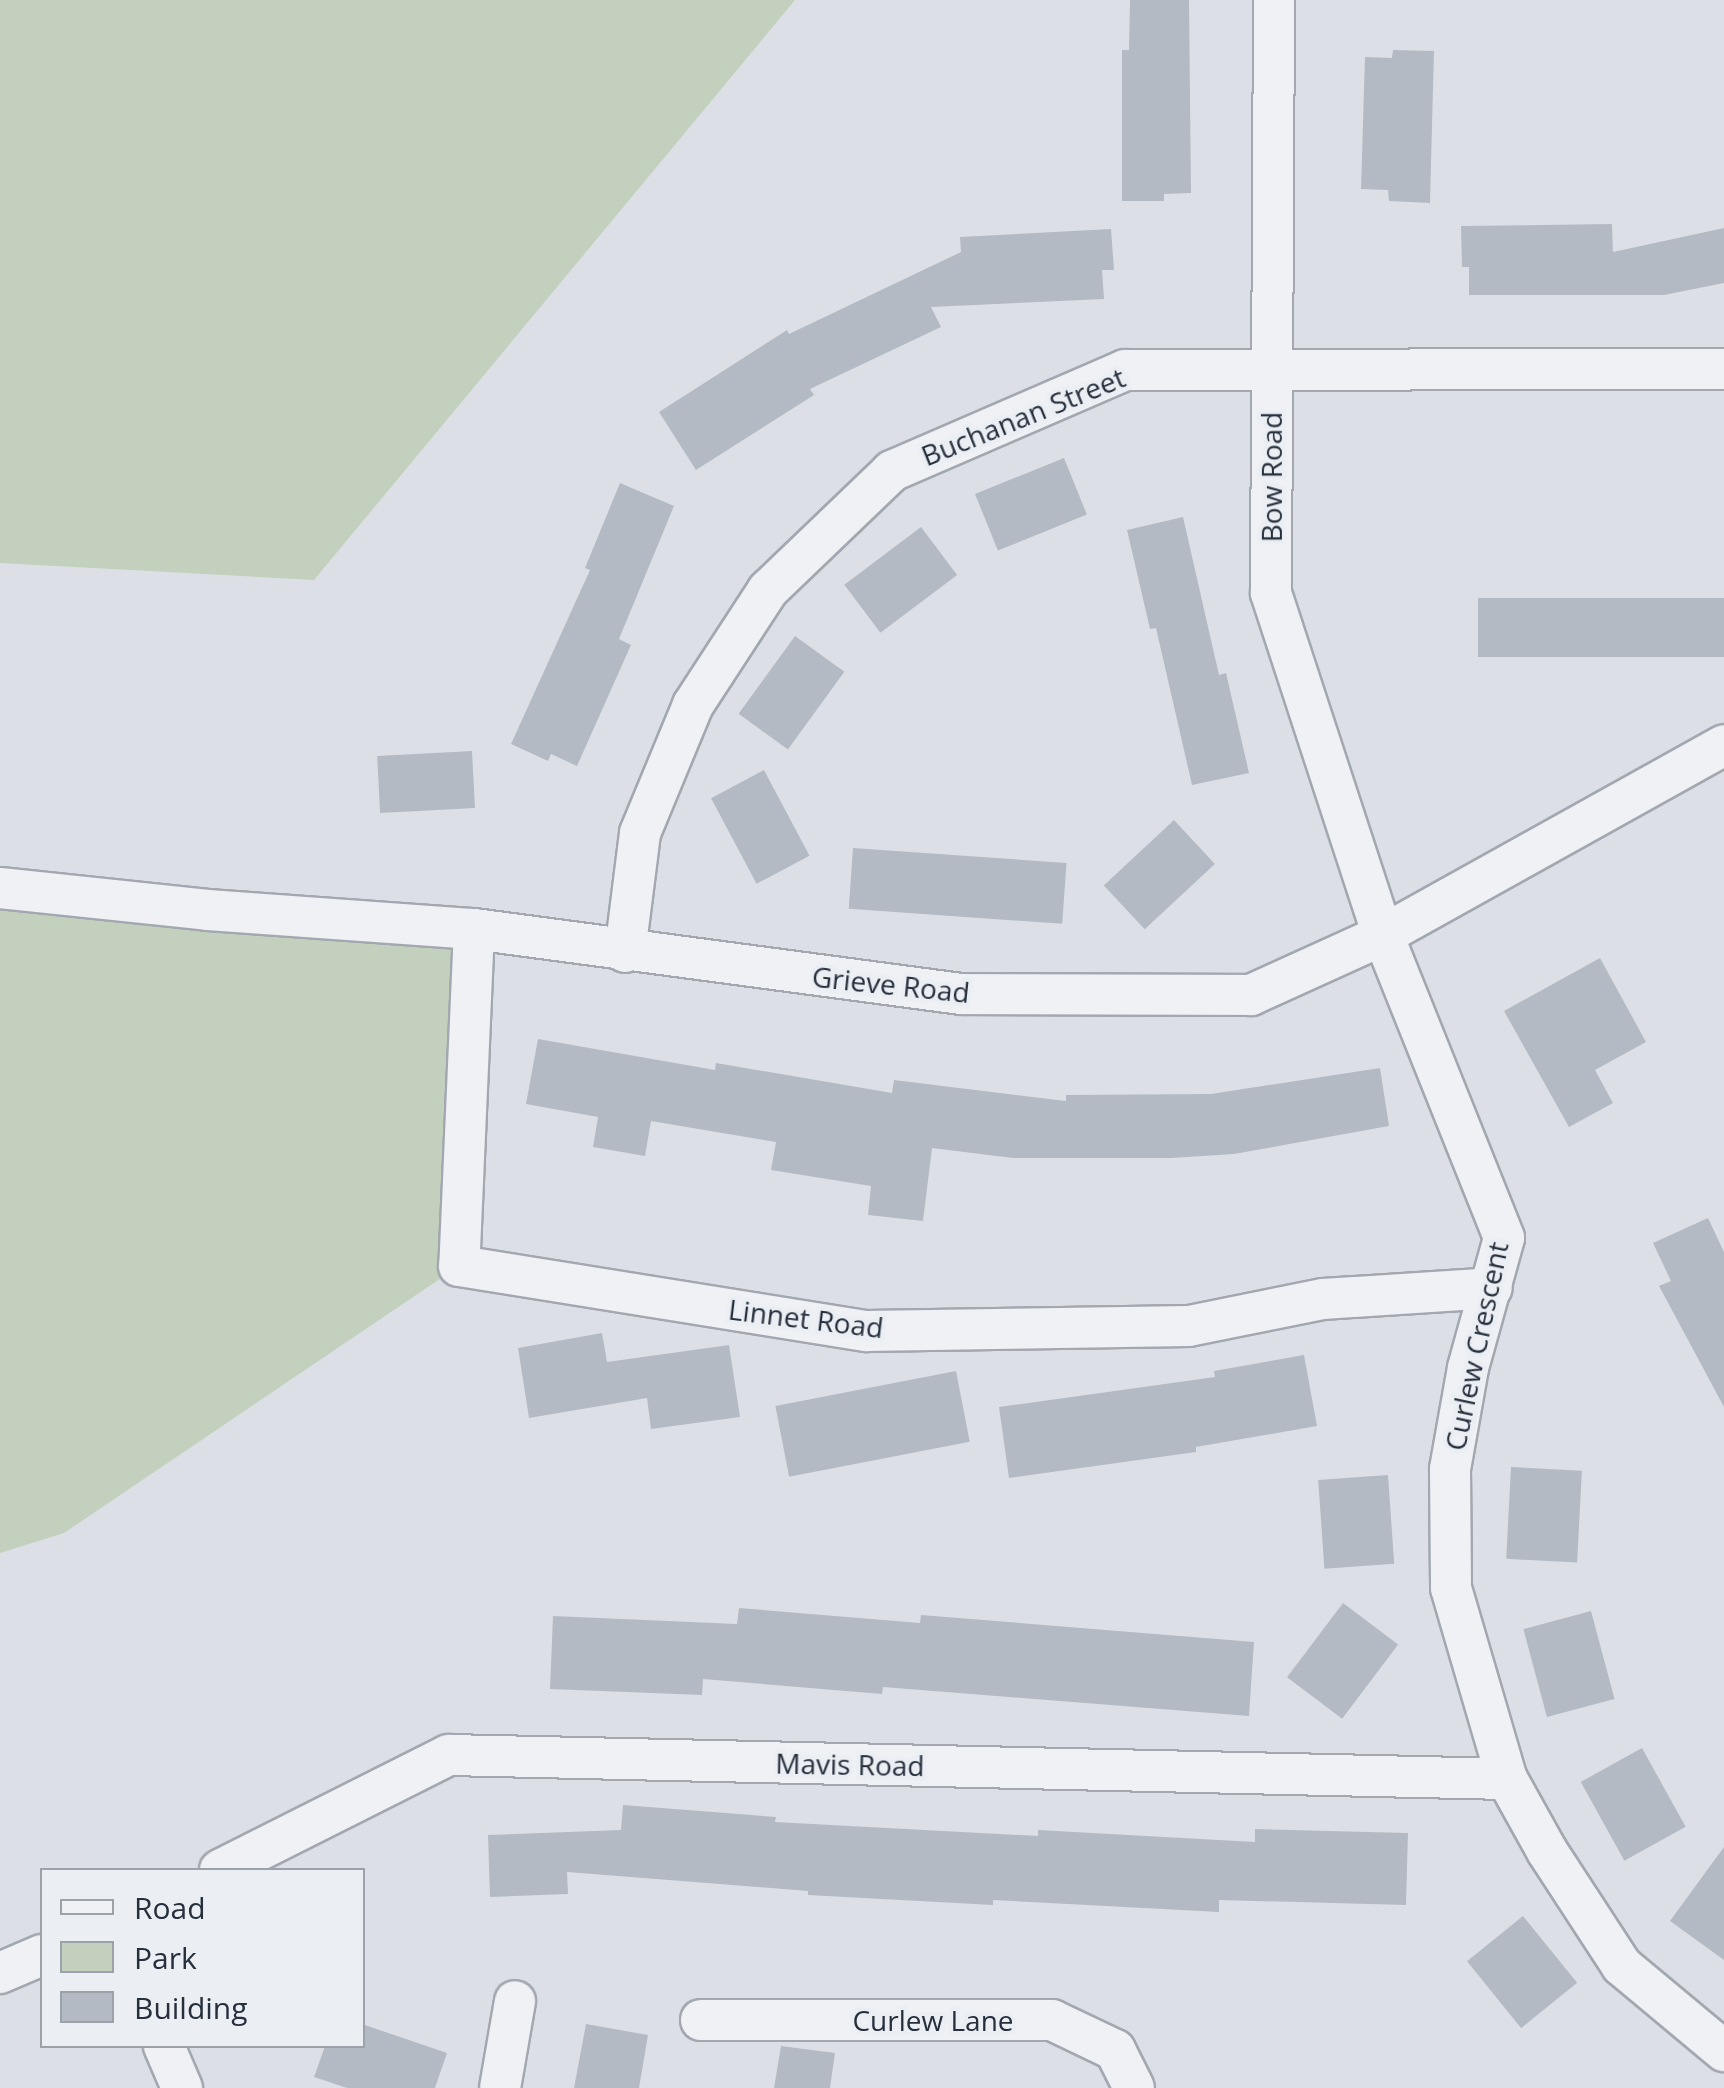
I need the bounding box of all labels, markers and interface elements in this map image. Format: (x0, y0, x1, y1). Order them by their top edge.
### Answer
street label: Buchanan Street (916, 360, 1130, 472)
street label: Bow Road (1254, 412, 1288, 542)
street label: Grieve Road (810, 959, 972, 1009)
street label: Curlew Crescent (1437, 1239, 1515, 1453)
street label: Linnet Road (727, 1292, 885, 1344)
street label: Mavis Road (775, 1746, 925, 1782)
legend (40, 1868, 365, 2048)
text: Road (134, 1887, 206, 1928)
text: Park (134, 1937, 197, 1978)
text: Building (134, 1987, 248, 2028)
street label: Curlew Lane (852, 2003, 1014, 2037)

